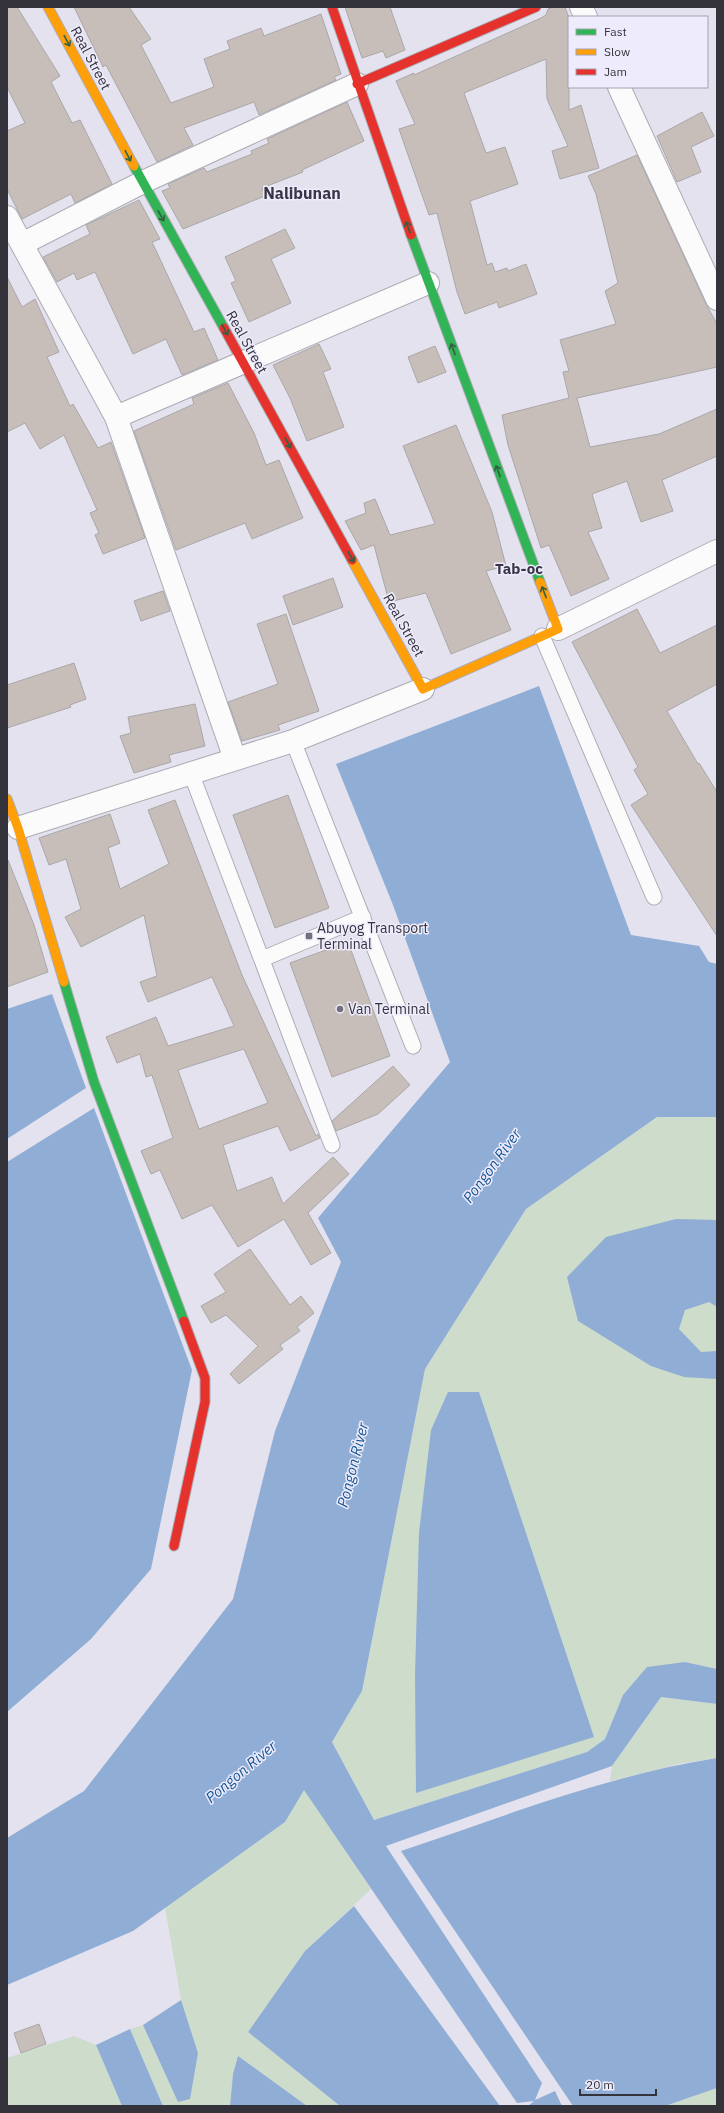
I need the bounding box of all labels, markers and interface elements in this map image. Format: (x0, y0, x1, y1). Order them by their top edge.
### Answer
legend (568, 16, 708, 88)
street label: Real Street (67, 23, 115, 93)
text: Fast (604, 24, 627, 39)
one-way arrow (63, 35, 71, 47)
text: Slow (604, 44, 630, 59)
text: Jam (604, 64, 627, 79)
one-way arrow (125, 150, 133, 162)
district label: Nalibunan (263, 183, 341, 203)
one-way arrow (158, 210, 166, 222)
one-way arrow (404, 220, 411, 233)
street label: Real Street (222, 307, 272, 377)
one-way arrow (221, 324, 229, 336)
one-way arrow (448, 343, 456, 355)
one-way arrow (284, 437, 292, 449)
one-way arrow (494, 465, 502, 477)
one-way arrow (347, 551, 355, 563)
district label: Tab-oc (495, 559, 543, 578)
one-way arrow (539, 587, 547, 599)
street label: Real Street (379, 590, 429, 660)
place label: Abuyog Transport Terminal (317, 919, 428, 953)
marker: Abuyog Transport Terminal (304, 931, 314, 941)
place label: Van Terminal (348, 1000, 430, 1018)
marker: Van Terminal (335, 1004, 345, 1014)
water label: Pongon River (458, 1125, 525, 1206)
water label: Pongon River (333, 1420, 372, 1509)
water label: Pongon River (201, 1736, 280, 1807)
scale bar (580, 2071, 656, 2097)
text: 20 m (586, 2077, 614, 2092)

